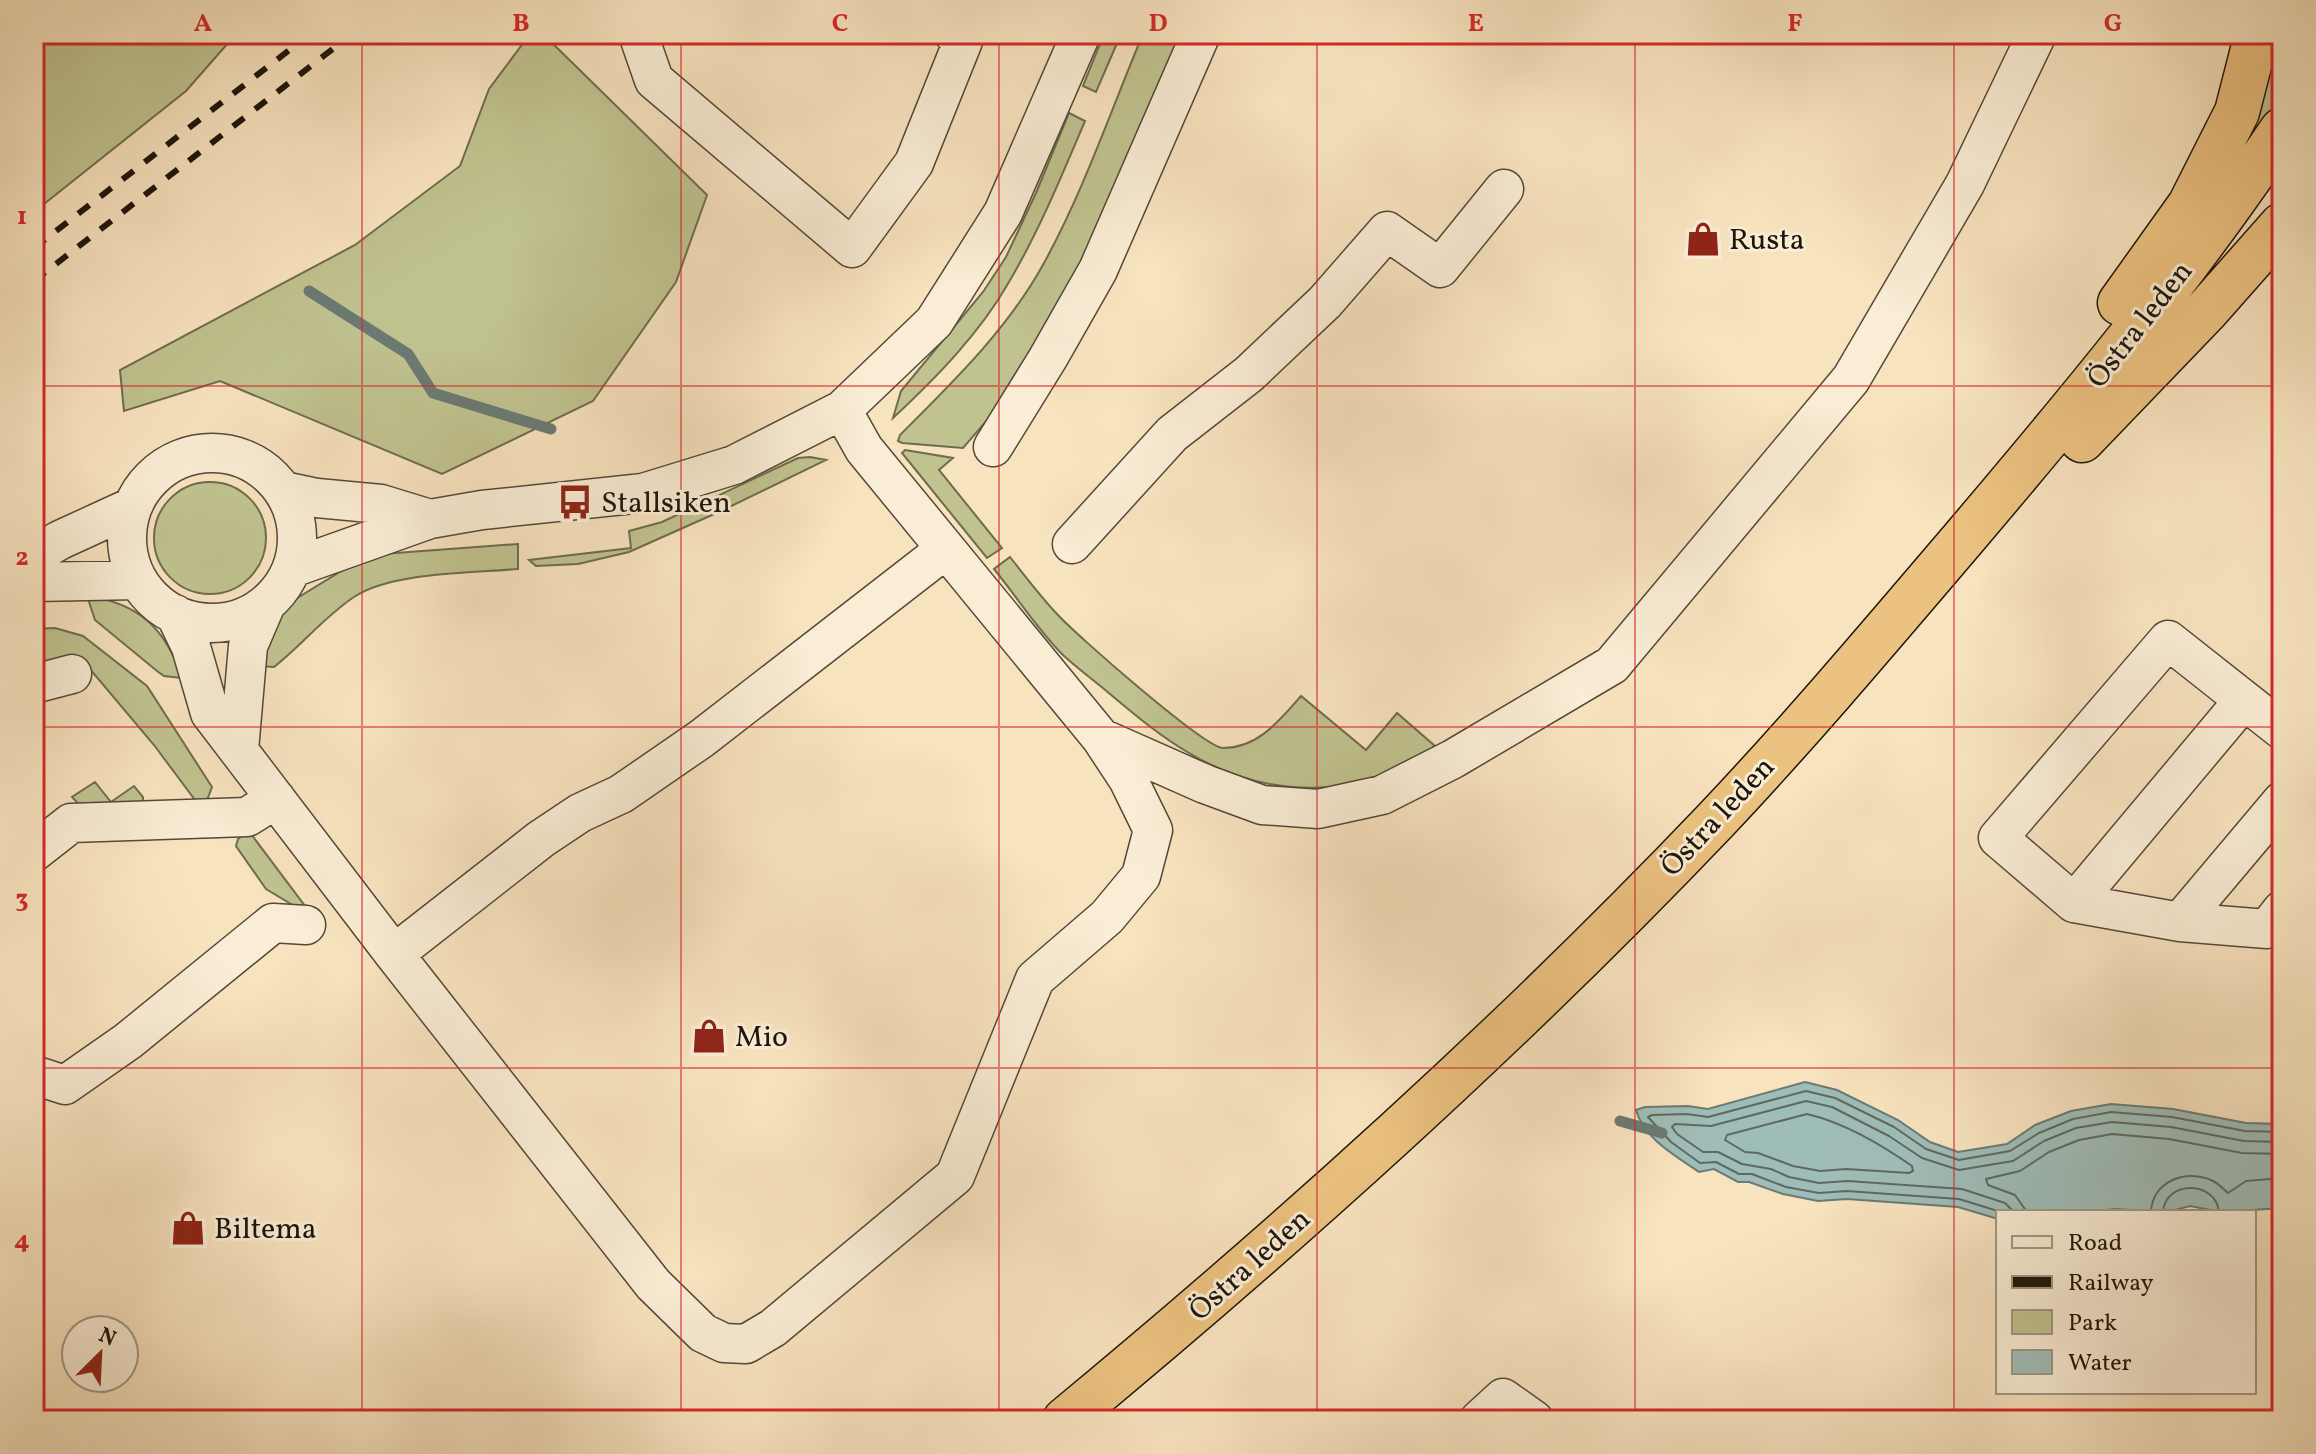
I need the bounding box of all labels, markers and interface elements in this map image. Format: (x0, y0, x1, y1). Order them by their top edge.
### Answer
text: A (194, 6, 213, 42)
text: B (512, 6, 530, 42)
text: C (832, 6, 848, 42)
text: D (1148, 6, 1168, 42)
text: E (1468, 6, 1484, 42)
text: F (1787, 6, 1803, 42)
text: G (2104, 6, 2122, 42)
text: 1 (17, 199, 27, 235)
shop icon: Rusta (1684, 220, 1722, 258)
place label: Rusta (1729, 220, 1805, 262)
street label: Östra leden (2078, 253, 2204, 398)
bus stop icon: Stallsiken (556, 483, 594, 521)
place label: Stallsiken (601, 483, 731, 525)
text: 2 (15, 540, 29, 576)
street label: Östra leden (1652, 748, 1785, 887)
text: 3 (15, 882, 29, 918)
shop icon: Mio (690, 1017, 728, 1055)
place label: Mio (735, 1017, 788, 1059)
street label: Östra leden (1180, 1199, 1321, 1332)
shop icon: Biltema (169, 1209, 207, 1247)
place label: Biltema (214, 1209, 317, 1251)
legend (1996, 1210, 2256, 1394)
text: 4 (14, 1223, 30, 1259)
text: Road (2068, 1227, 2122, 1261)
text: Railway (2068, 1267, 2154, 1301)
text: Park (2068, 1307, 2117, 1341)
north arrow (60, 1314, 140, 1394)
text: N (94, 1321, 121, 1355)
text: Water (2068, 1347, 2132, 1381)

